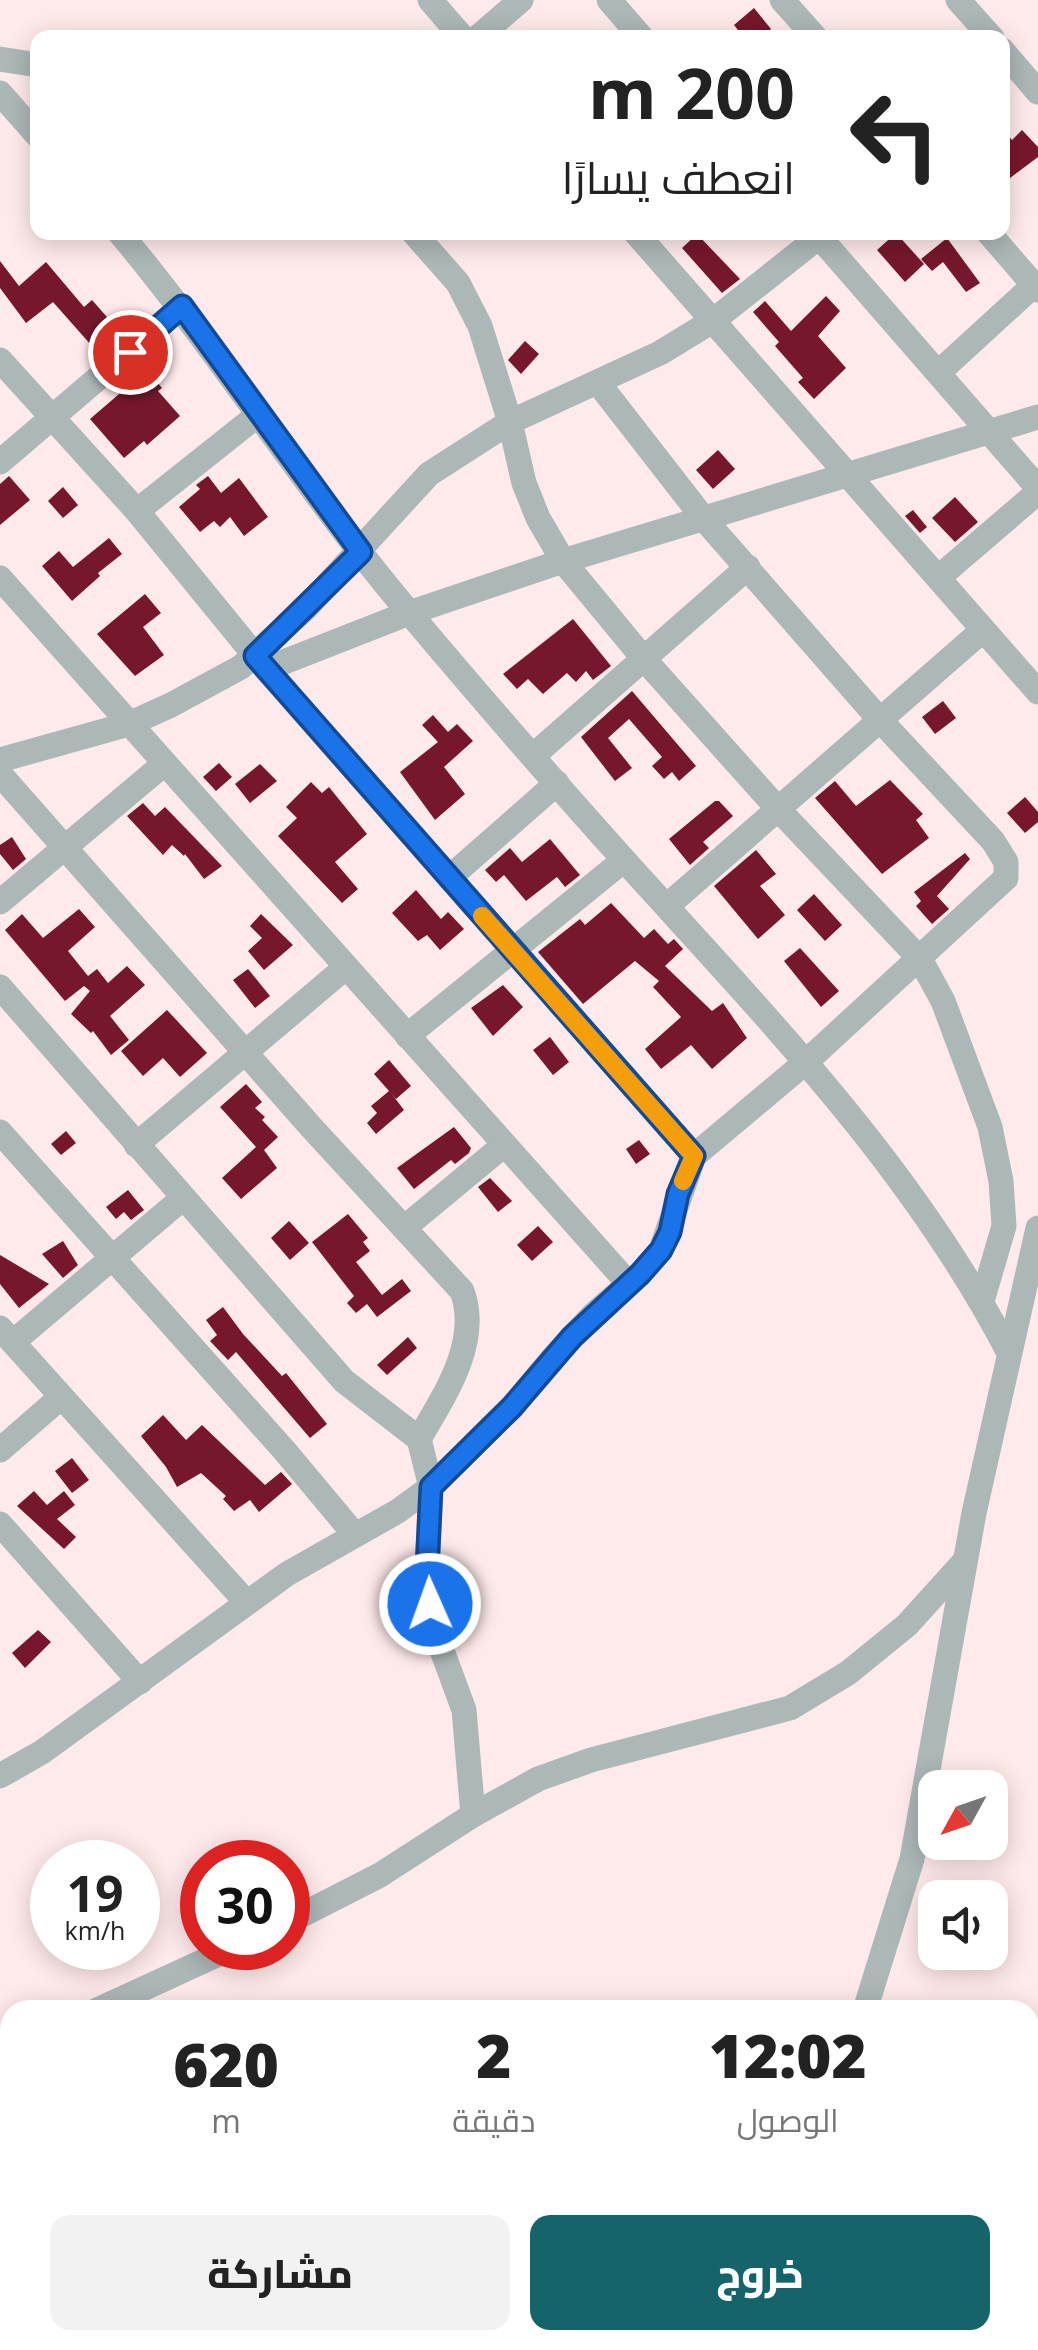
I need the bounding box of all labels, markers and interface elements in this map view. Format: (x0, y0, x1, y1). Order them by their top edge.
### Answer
text: 200 m (588, 44, 795, 140)
icon: left (830, 70, 960, 200)
text: انعطف يسارًا (561, 146, 795, 207)
pin (88, 310, 173, 395)
icon: arrive (103, 325, 158, 380)
position arrow (378, 1552, 482, 1656)
north arrow (918, 1770, 1008, 1860)
map controls (918, 1770, 1008, 1970)
speed limit sign: 30 (180, 1840, 310, 1970)
text: 19 (66, 1859, 124, 1927)
button: sound (918, 1880, 1008, 1970)
text: km/h (65, 1913, 125, 1947)
text: 2 (476, 2014, 511, 2096)
text: 12:02 (709, 2014, 867, 2096)
text: 620 (173, 2023, 279, 2105)
text: دقيقة (452, 2098, 535, 2141)
text: الوصول (737, 2098, 839, 2141)
text: m (211, 2099, 241, 2142)
button: مشاركة (50, 2215, 510, 2330)
button: خروج (530, 2215, 990, 2330)

